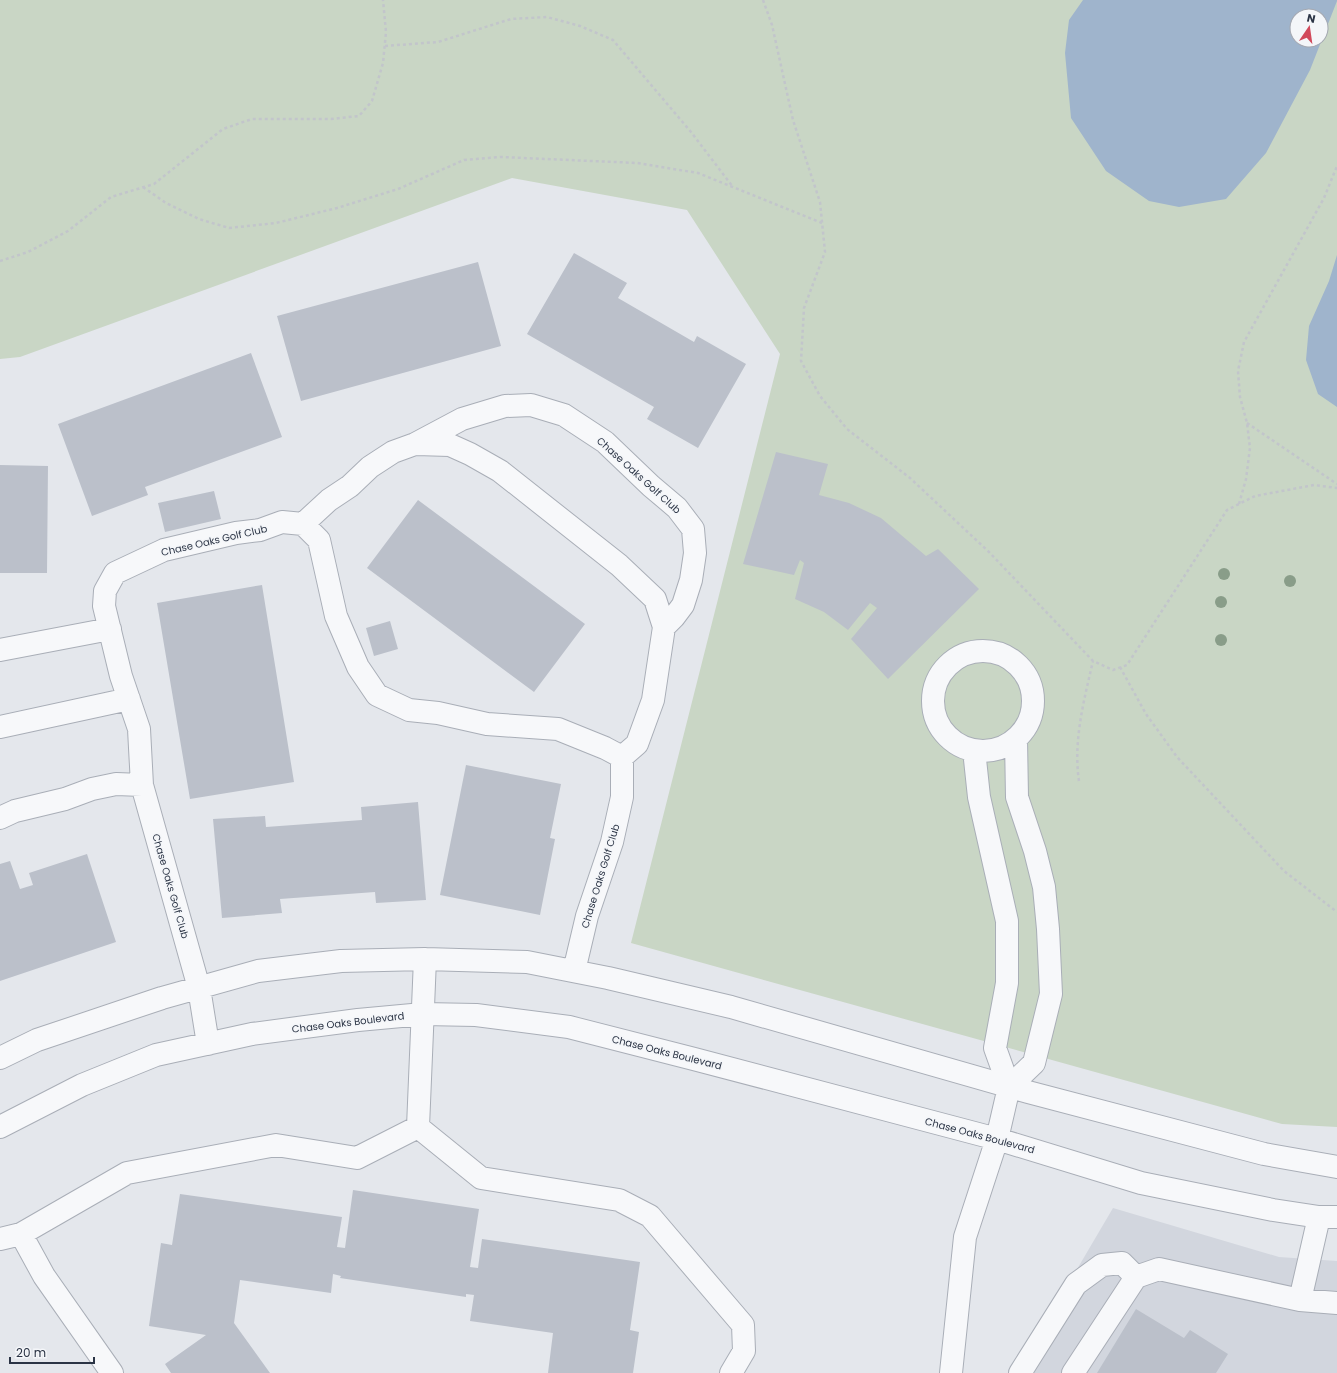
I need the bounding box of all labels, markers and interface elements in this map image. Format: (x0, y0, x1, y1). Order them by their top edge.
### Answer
north arrow (1289, 8, 1329, 48)
text: N (1305, 10, 1317, 27)
street label: Chase Oaks Golf Club (593, 433, 684, 517)
street label: Chase Oaks Golf Club (160, 521, 269, 560)
street label: Chase Oaks Golf Club (577, 822, 624, 930)
street label: Chase Oaks Golf Club (148, 832, 193, 941)
street label: Chase Oaks Boulevard (291, 1008, 405, 1037)
street label: Chase Oaks Boulevard (610, 1032, 724, 1073)
street label: Chase Oaks Boulevard (923, 1114, 1036, 1157)
scale bar (10, 1339, 94, 1365)
text: 20 m (16, 1344, 46, 1361)

